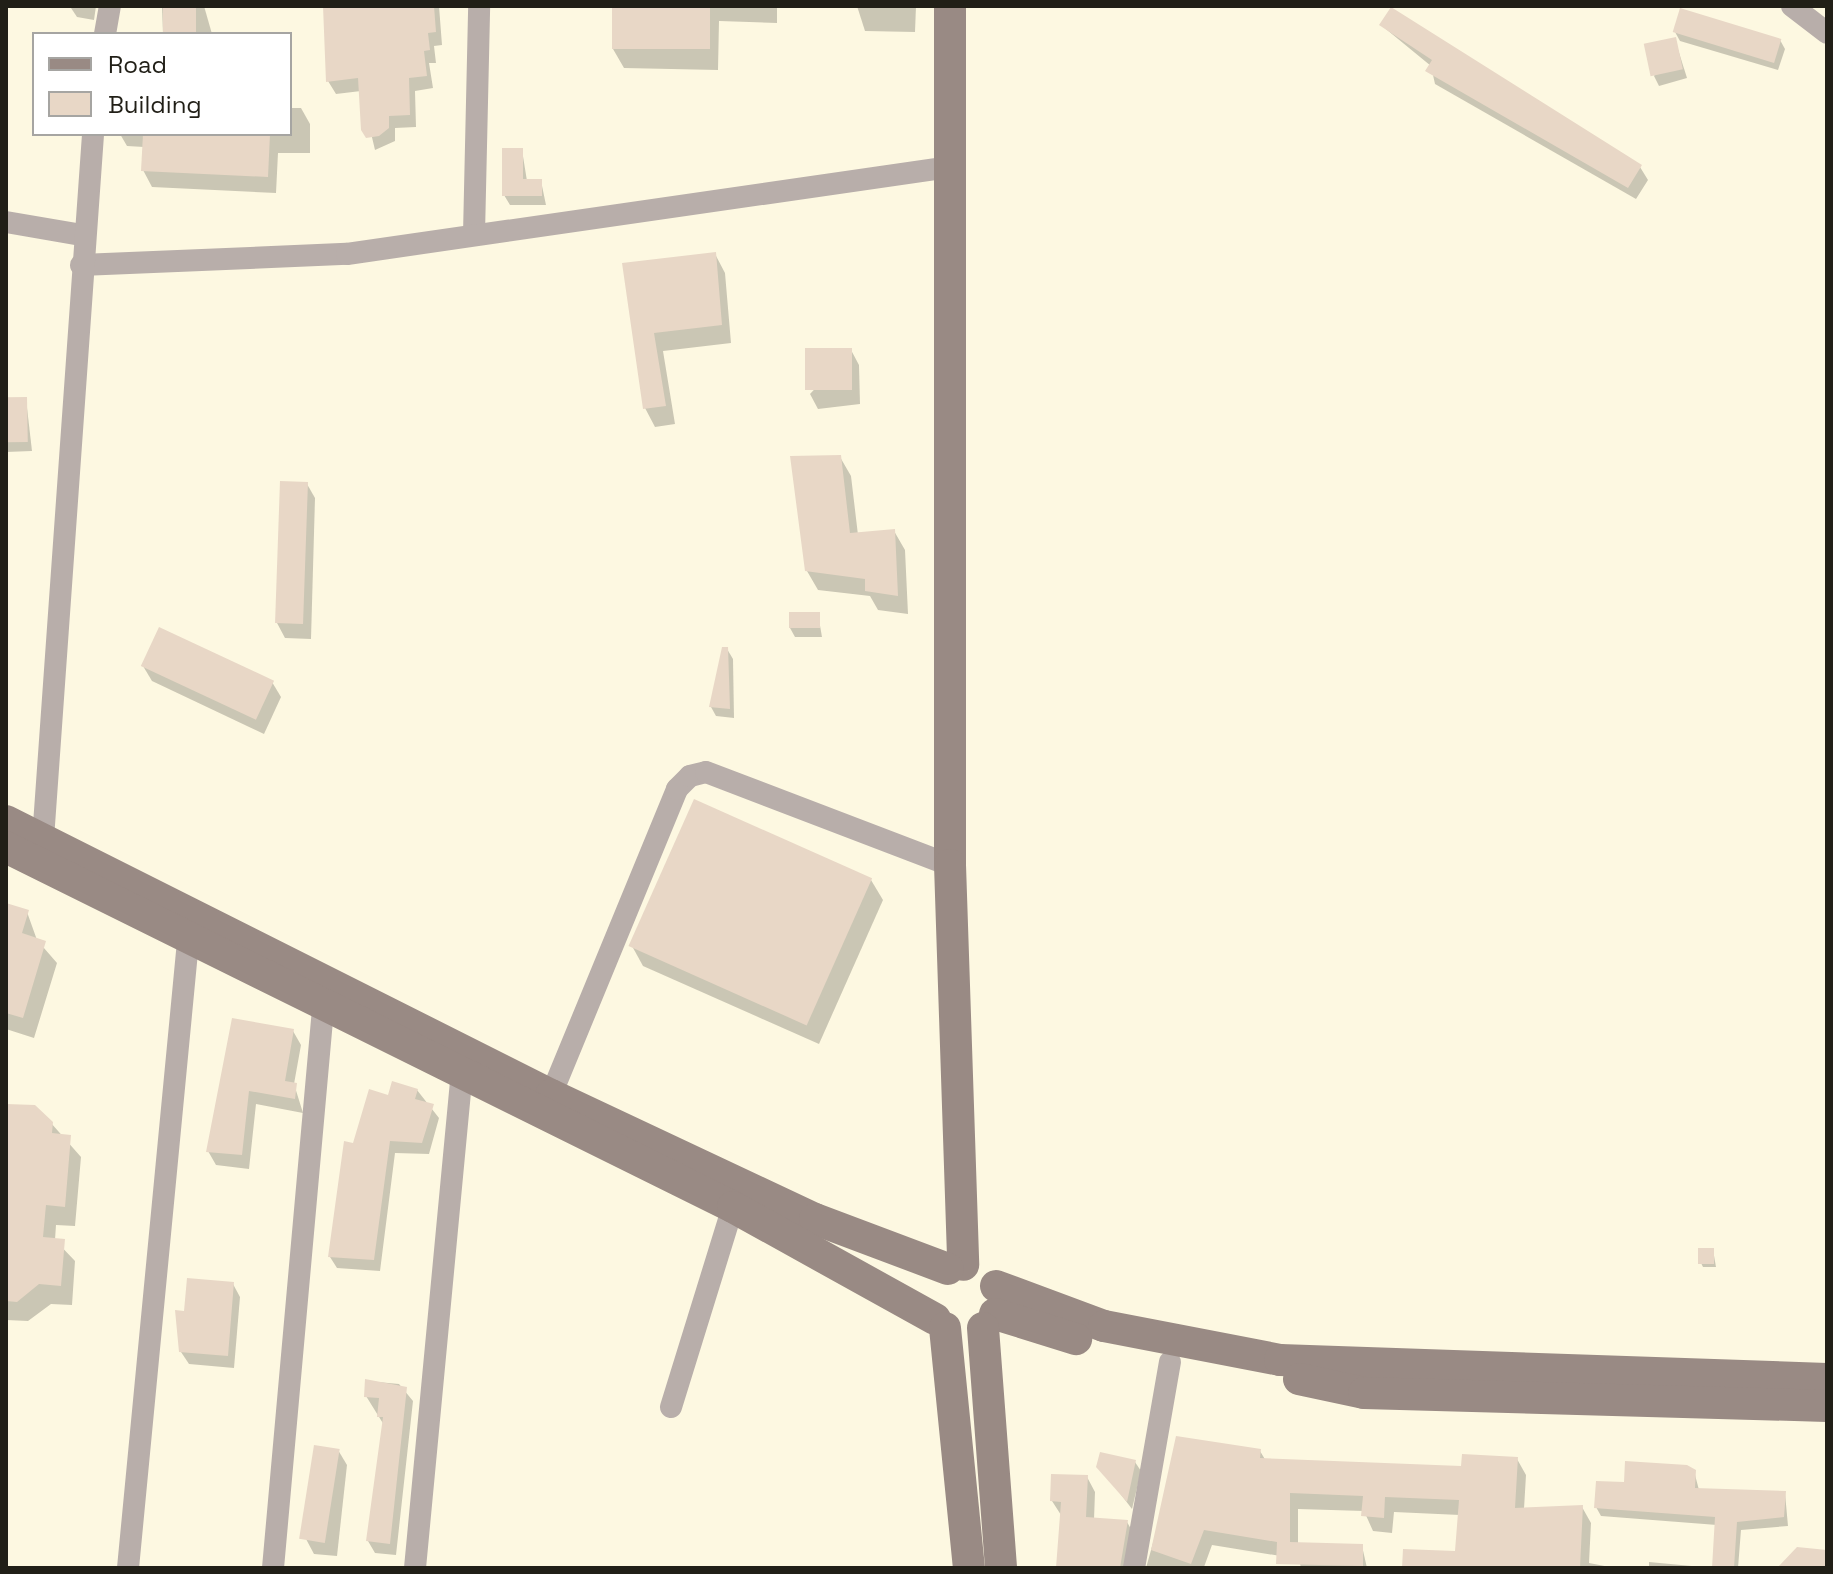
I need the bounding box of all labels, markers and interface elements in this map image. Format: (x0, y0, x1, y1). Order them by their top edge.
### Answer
legend (32, 32, 292, 136)
text: Road (108, 49, 167, 80)
text: Building (108, 89, 202, 120)

